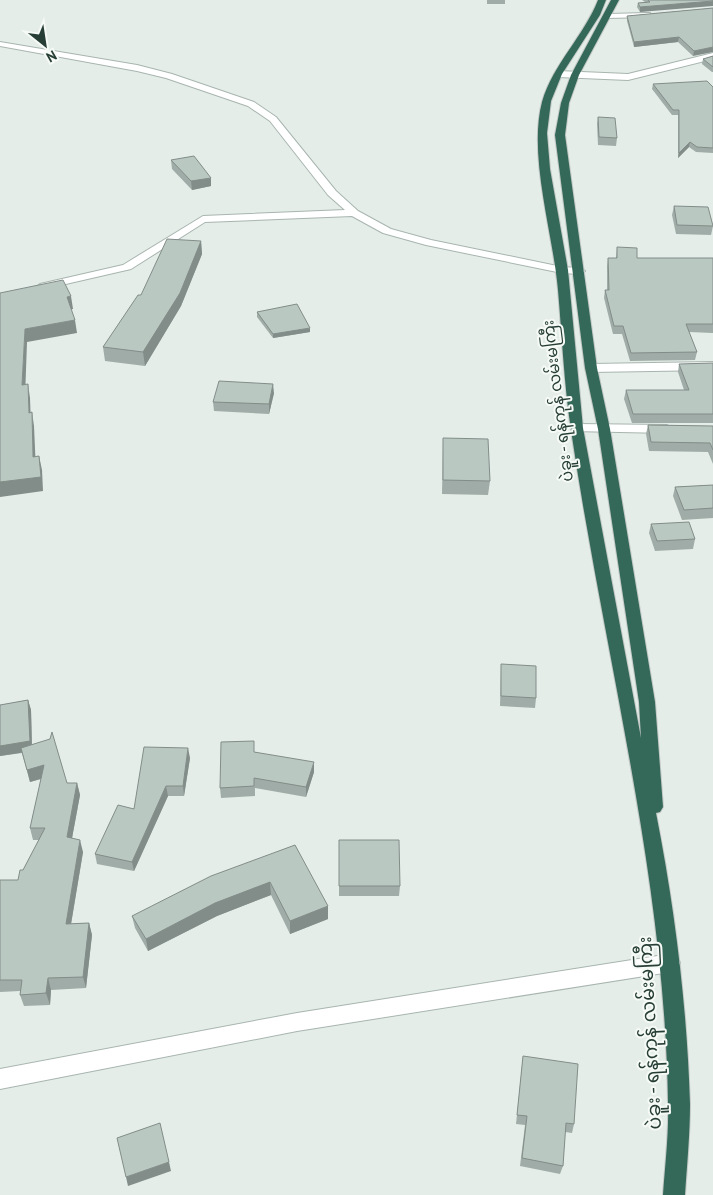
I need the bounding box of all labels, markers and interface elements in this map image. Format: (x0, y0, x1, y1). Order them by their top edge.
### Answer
north arrow (20, 20, 70, 70)
text: N (43, 46, 60, 66)
street label: ပဲခူး - ရန်ကုန် လမ်းမကြီး (536, 318, 582, 483)
street label: ပဲခူး - ရန်ကုန် လမ်းမကြီး (630, 936, 671, 1130)

